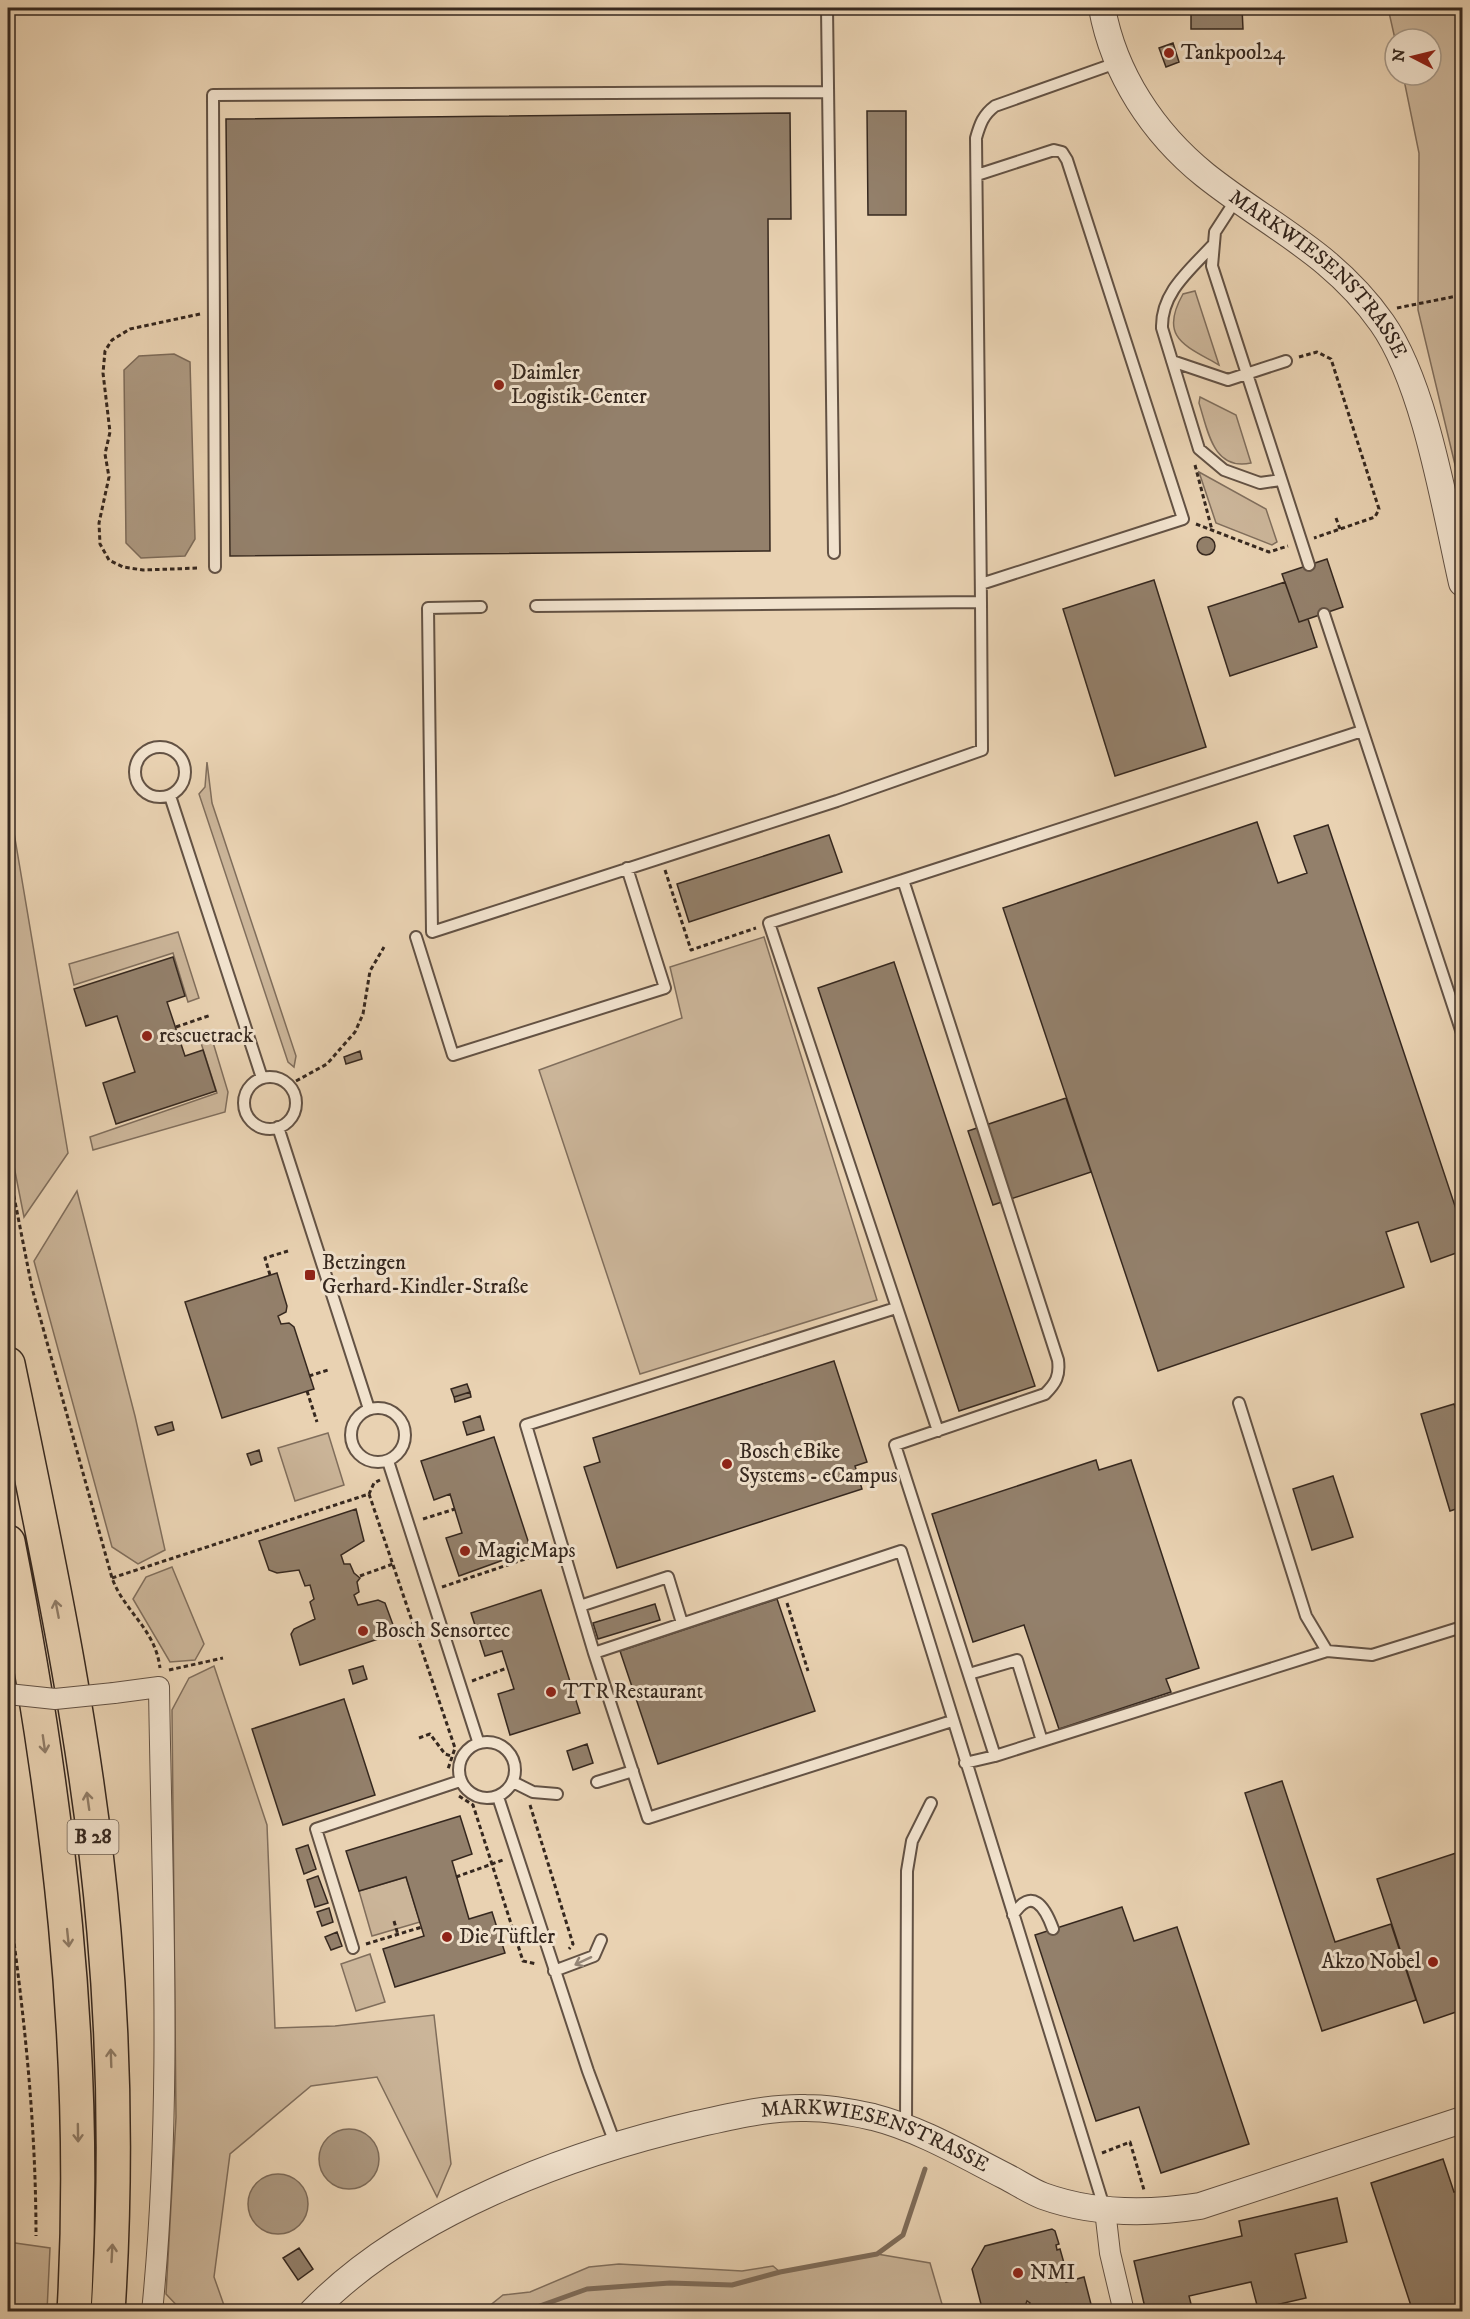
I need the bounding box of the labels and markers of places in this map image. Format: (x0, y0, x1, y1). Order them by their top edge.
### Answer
place label: Tankpool24 (1181, 40, 1286, 66)
marker: Tankpool24 (1162, 46, 1176, 60)
place label: Daimler Logistik-Center (511, 360, 647, 410)
marker: Daimler Logistik-Center (492, 378, 506, 392)
place label: rescuetrack (159, 1023, 254, 1049)
marker: rescuetrack (140, 1029, 154, 1043)
place label: Betzingen Gerhard-Kindler-Straße (322, 1250, 529, 1300)
marker: Betzingen Gerhard-Kindler-Straße (303, 1268, 317, 1282)
place label: Bosch eBike Systems - eCampus (739, 1439, 898, 1489)
marker: Bosch eBike Systems - eCampus (720, 1457, 734, 1471)
place label: MagicMaps (477, 1538, 575, 1564)
marker: MagicMaps (458, 1544, 472, 1558)
place label: Bosch Sensortec (375, 1618, 510, 1644)
marker: Bosch Sensortec (356, 1624, 370, 1638)
place label: TTR Restaurant (563, 1679, 704, 1705)
marker: TTR Restaurant (544, 1685, 558, 1699)
place label: Die Tüftler (459, 1924, 555, 1950)
marker: Die Tüftler (440, 1930, 454, 1944)
place label: Akzo Nobel (1322, 1949, 1422, 1975)
marker: Akzo Nobel (1426, 1955, 1440, 1969)
place label: NMI (1030, 2260, 1075, 2286)
marker: NMI (1011, 2266, 1025, 2280)

